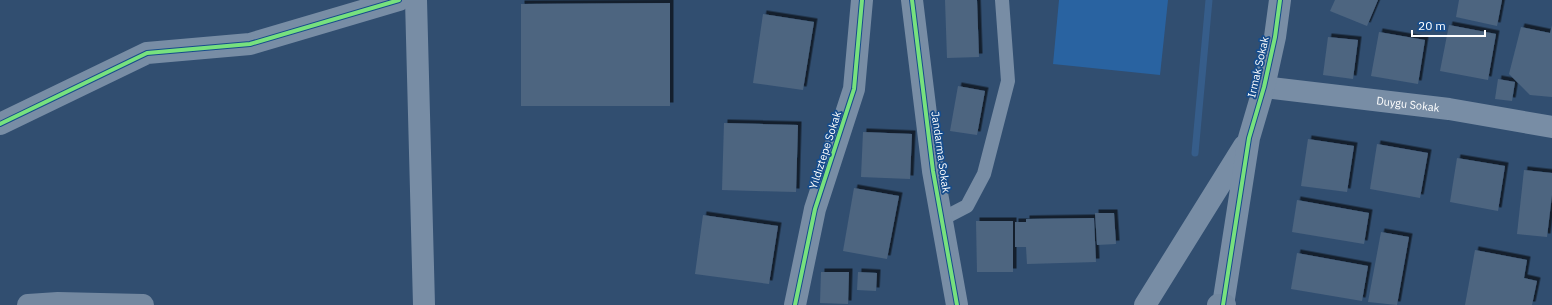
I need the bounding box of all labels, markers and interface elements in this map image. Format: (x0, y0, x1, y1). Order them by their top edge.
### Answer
scale bar (1412, 12, 1485, 38)
text: 20 m (1418, 18, 1446, 33)
street label: Irmak Sokak (1244, 35, 1272, 99)
street label: Duygu Sokak (1376, 93, 1441, 115)
street label: Yıldıztepe Sokak (806, 109, 844, 191)
street label: Jandarma Sokak (928, 110, 954, 194)

